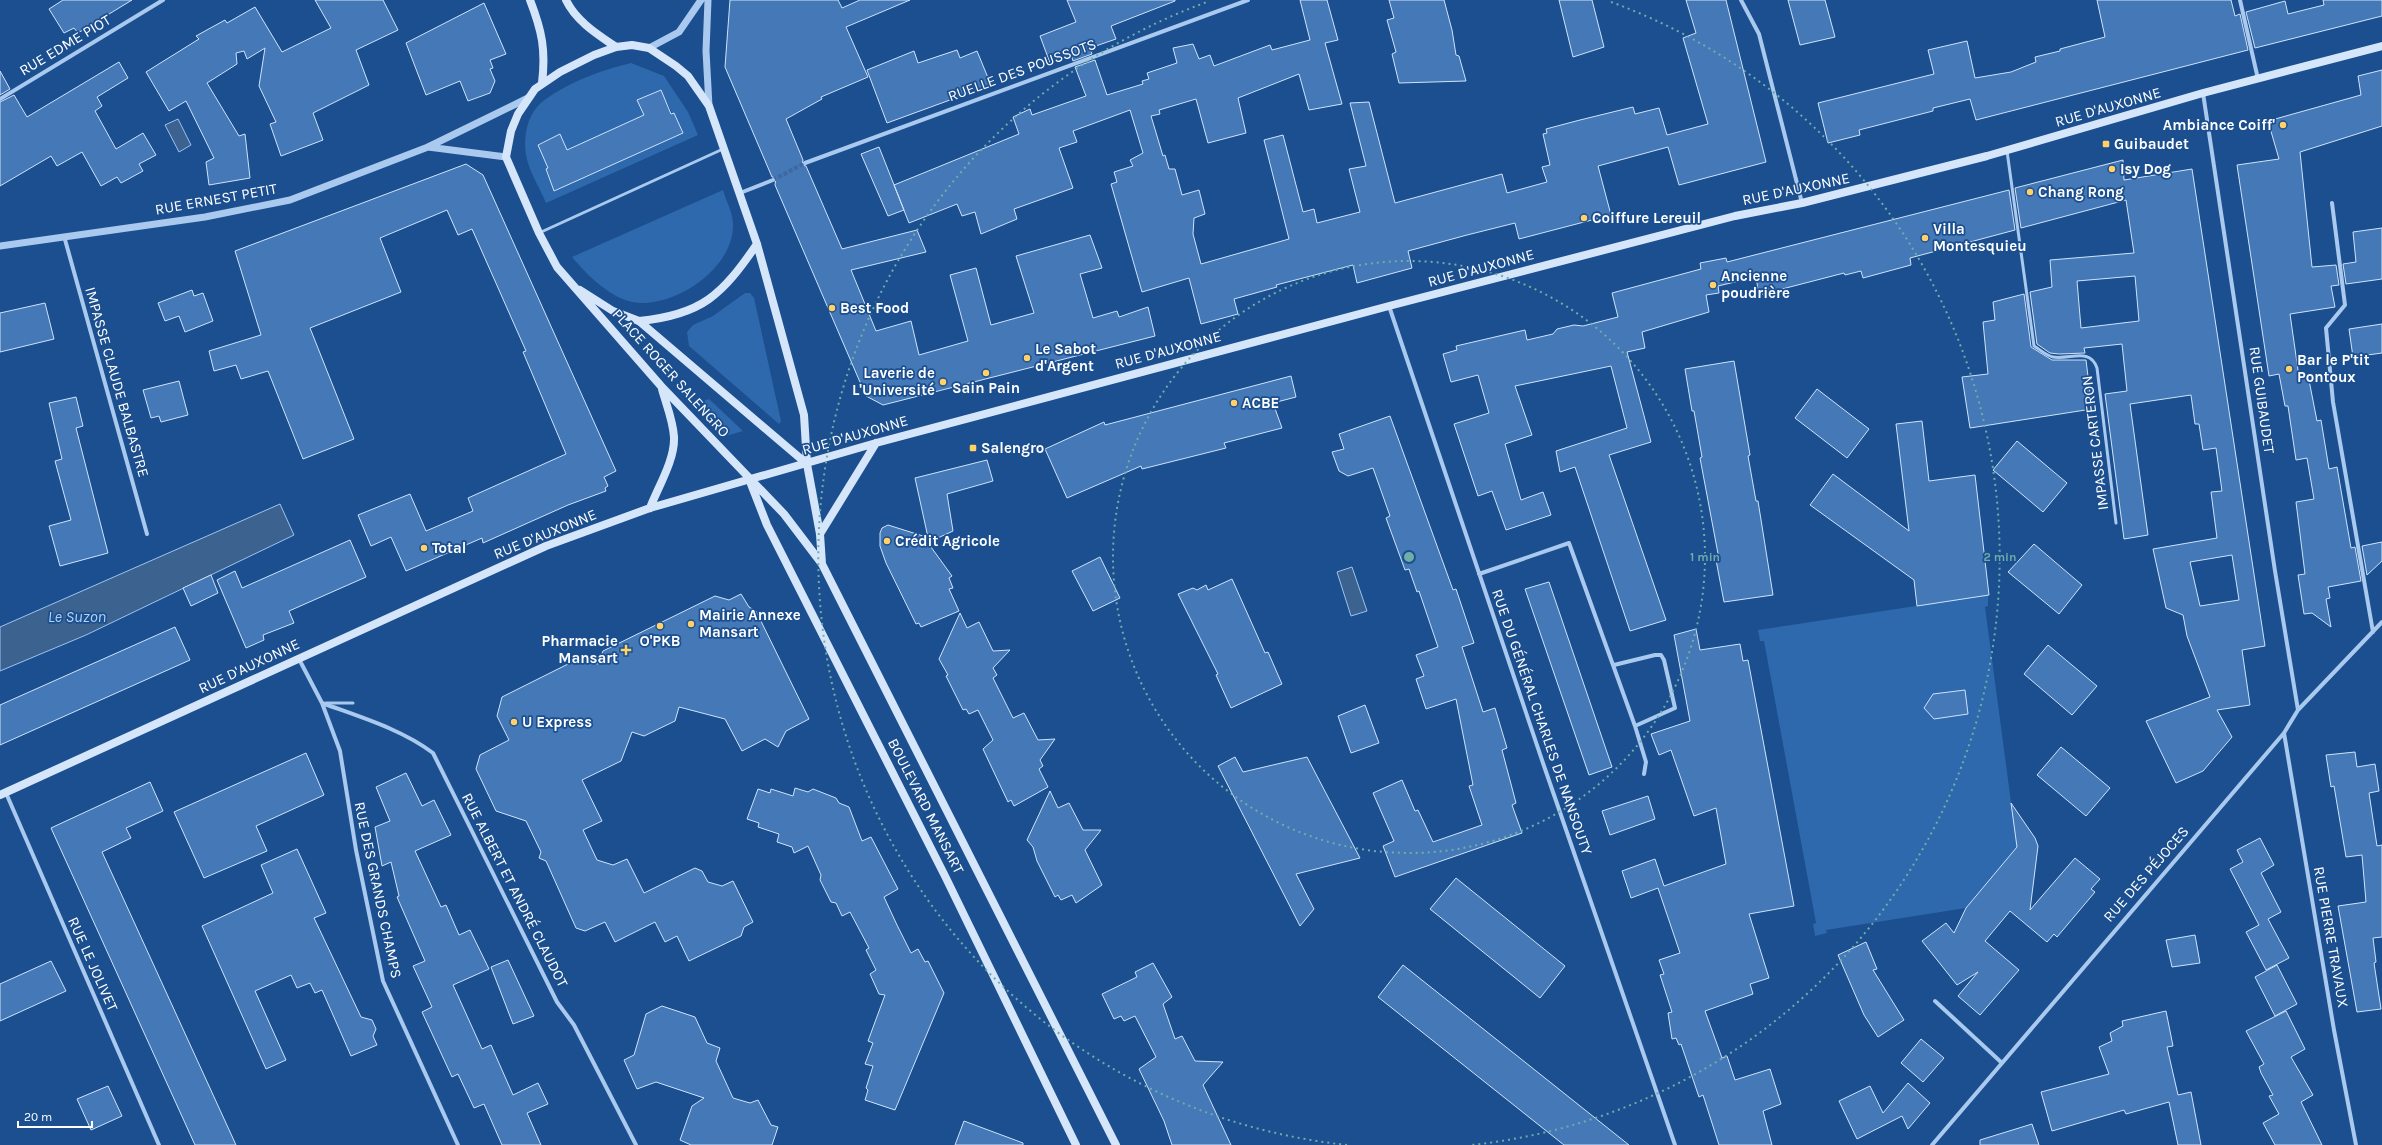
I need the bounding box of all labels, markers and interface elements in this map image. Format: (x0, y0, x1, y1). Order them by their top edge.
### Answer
street label: RUE EDME PIOT (16, 10, 114, 79)
street label: RUELLE DES POUSSOTS (945, 35, 1099, 105)
street label: RUE D'AUXONNE (2053, 83, 2163, 131)
place label: Ambiance Coiff' (2163, 116, 2275, 134)
marker: Ambiance Coiff' (2278, 120, 2288, 130)
place label: Guibaudet (2114, 135, 2189, 153)
marker: Guibaudet (2101, 139, 2111, 149)
place label: Isy Dog (2120, 160, 2171, 178)
marker: Isy Dog (2107, 164, 2117, 174)
street label: RUE D'AUXONNE (1741, 169, 1851, 209)
street label: RUE ERNEST PETIT (154, 179, 279, 219)
place label: Chang Rong (2038, 183, 2124, 201)
marker: Chang Rong (2025, 187, 2035, 197)
place label: Coiffure Lereuil (1592, 209, 1701, 227)
marker: Coiffure Lereuil (1579, 213, 1589, 223)
place label: Villa Montesquieu (1933, 220, 2027, 255)
marker: Villa Montesquieu (1920, 233, 1930, 243)
street label: RUE D'AUXONNE (1426, 245, 1536, 291)
place label: Ancienne poudrière (1721, 267, 1790, 302)
marker: Ancienne poudrière (1708, 280, 1718, 290)
street label: IMPASSE CLAUDE BALBASTRE (81, 285, 153, 479)
place label: Best Food (840, 299, 909, 317)
marker: Best Food (827, 303, 837, 313)
street label: PLACE ROGER SALENGRO (609, 305, 733, 441)
street label: RUE D'AUXONNE (1113, 327, 1223, 373)
place label: Le Sabot d'Argent (1035, 340, 1096, 375)
street label: RUE GUIBAUDET (2246, 345, 2279, 455)
place label: Bar le P'tit Pontoux (2297, 351, 2370, 386)
marker: Le Sabot d'Argent (1022, 353, 1032, 363)
place label: Laverie de L'Université (852, 364, 935, 399)
marker: Bar le P'tit Pontoux (2284, 364, 2294, 374)
marker: Sain Pain (981, 368, 991, 378)
street label: IMPASSE CARTERON (2078, 375, 2112, 511)
marker: Laverie de L'Université (938, 377, 948, 387)
place label: Sain Pain (952, 379, 1020, 397)
place label: ACBE (1242, 394, 1279, 412)
marker: ACBE (1229, 398, 1239, 408)
street label: RUE D'AUXONNE (800, 411, 910, 459)
place label: Salengro (981, 439, 1044, 457)
marker: Salengro (968, 443, 978, 453)
street label: RUE D'AUXONNE (491, 505, 599, 563)
place label: Crédit Agricole (895, 532, 1000, 550)
marker: Crédit Agricole (882, 536, 892, 546)
place label: Total (432, 539, 466, 557)
marker: Total (419, 543, 429, 553)
centre of rings (1402, 550, 1416, 564)
text: 1 min (1690, 550, 1720, 564)
text: 2 min (1983, 550, 2017, 564)
street label: RUE DU GÉNÉRAL CHARLES DE NANSOUTY (1488, 587, 1596, 858)
place label: Mairie Annexe Mansart (699, 606, 801, 641)
water label: Le Suzon (48, 607, 106, 626)
marker: Mairie Annexe Mansart (686, 619, 696, 629)
marker: O'PKB (655, 621, 665, 631)
place label: Pharmacie Mansart (541, 632, 618, 667)
place label: O'PKB (639, 632, 681, 650)
street label: RUE D'AUXONNE (196, 635, 302, 697)
marker: Pharmacie Mansart (621, 645, 631, 655)
place label: U Express (522, 713, 592, 731)
marker: U Express (509, 717, 519, 727)
street label: BOULEVARD MANSART (884, 735, 968, 877)
street label: RUE ALBERT ET ANDRÉ CLAUDOT (458, 790, 572, 991)
street label: RUE DES GRANDS CHAMPS (350, 800, 406, 980)
street label: RUE DES PÉJOCES (2099, 822, 2193, 926)
street label: RUE PIERRE TRAVAUX (2310, 865, 2352, 1009)
street label: RUE LE JOLIVET (64, 914, 122, 1014)
scale bar (18, 1103, 92, 1129)
text: 20 m (24, 1110, 52, 1124)

